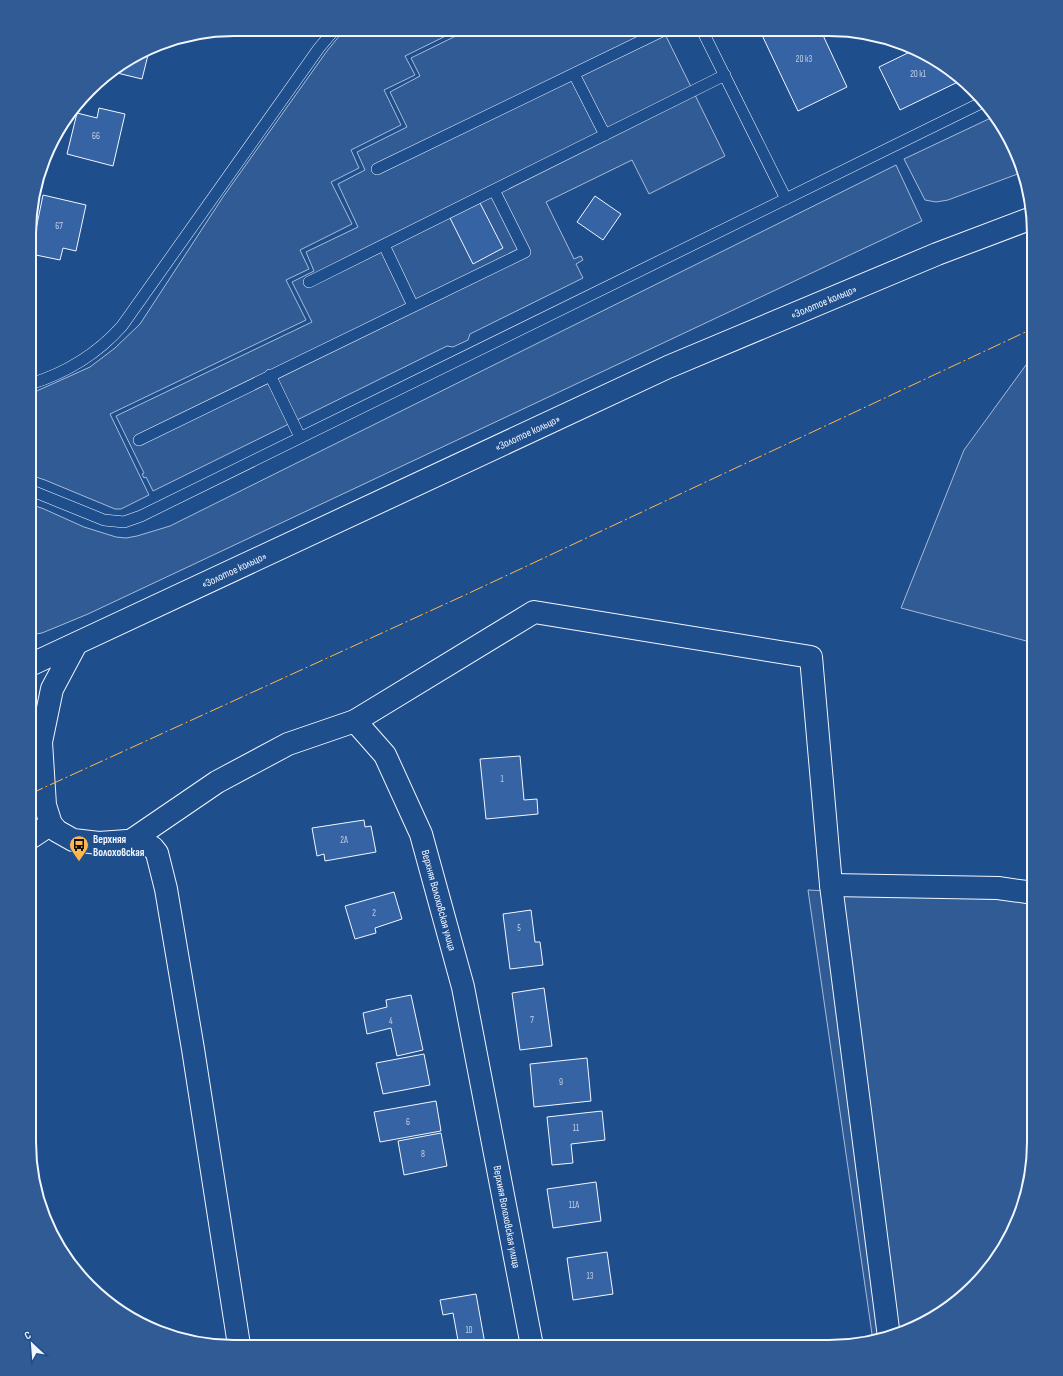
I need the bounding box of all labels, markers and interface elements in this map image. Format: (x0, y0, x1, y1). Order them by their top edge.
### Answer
house number: 20 к3 (796, 54, 812, 65)
house number: 20 к1 (910, 69, 927, 80)
house number: 66 (92, 131, 100, 142)
house number: 67 (55, 221, 63, 232)
street label: «Золотое кольцо» (789, 282, 859, 321)
street label: «Золотое кольцо» (493, 412, 562, 453)
street label: «Золотое кольцо» (199, 549, 268, 591)
house number: 1 (500, 774, 504, 785)
place label: Верхняя Волоховская (93, 833, 145, 859)
bus stop icon: Верхняя Волоховская (68, 834, 90, 862)
house number: 2А (340, 835, 348, 846)
street label: Верхняя Волоховская улица (419, 848, 459, 952)
house number: 2 (372, 908, 376, 919)
house number: 5 (517, 923, 521, 934)
house number: 7 (530, 1015, 534, 1026)
house number: 4 (389, 1016, 393, 1027)
house number: 9 (559, 1077, 563, 1088)
house number: 6 (406, 1117, 410, 1128)
house number: 11 (573, 1123, 580, 1134)
house number: 8 (421, 1149, 425, 1160)
street label: Верхняя Волоховская улица (491, 1164, 523, 1269)
house number: 11А (569, 1200, 579, 1211)
house number: 13 (587, 1271, 594, 1282)
north arrow (12, 1324, 52, 1364)
house number: 10 (465, 1325, 473, 1336)
text: С (22, 1328, 34, 1343)

